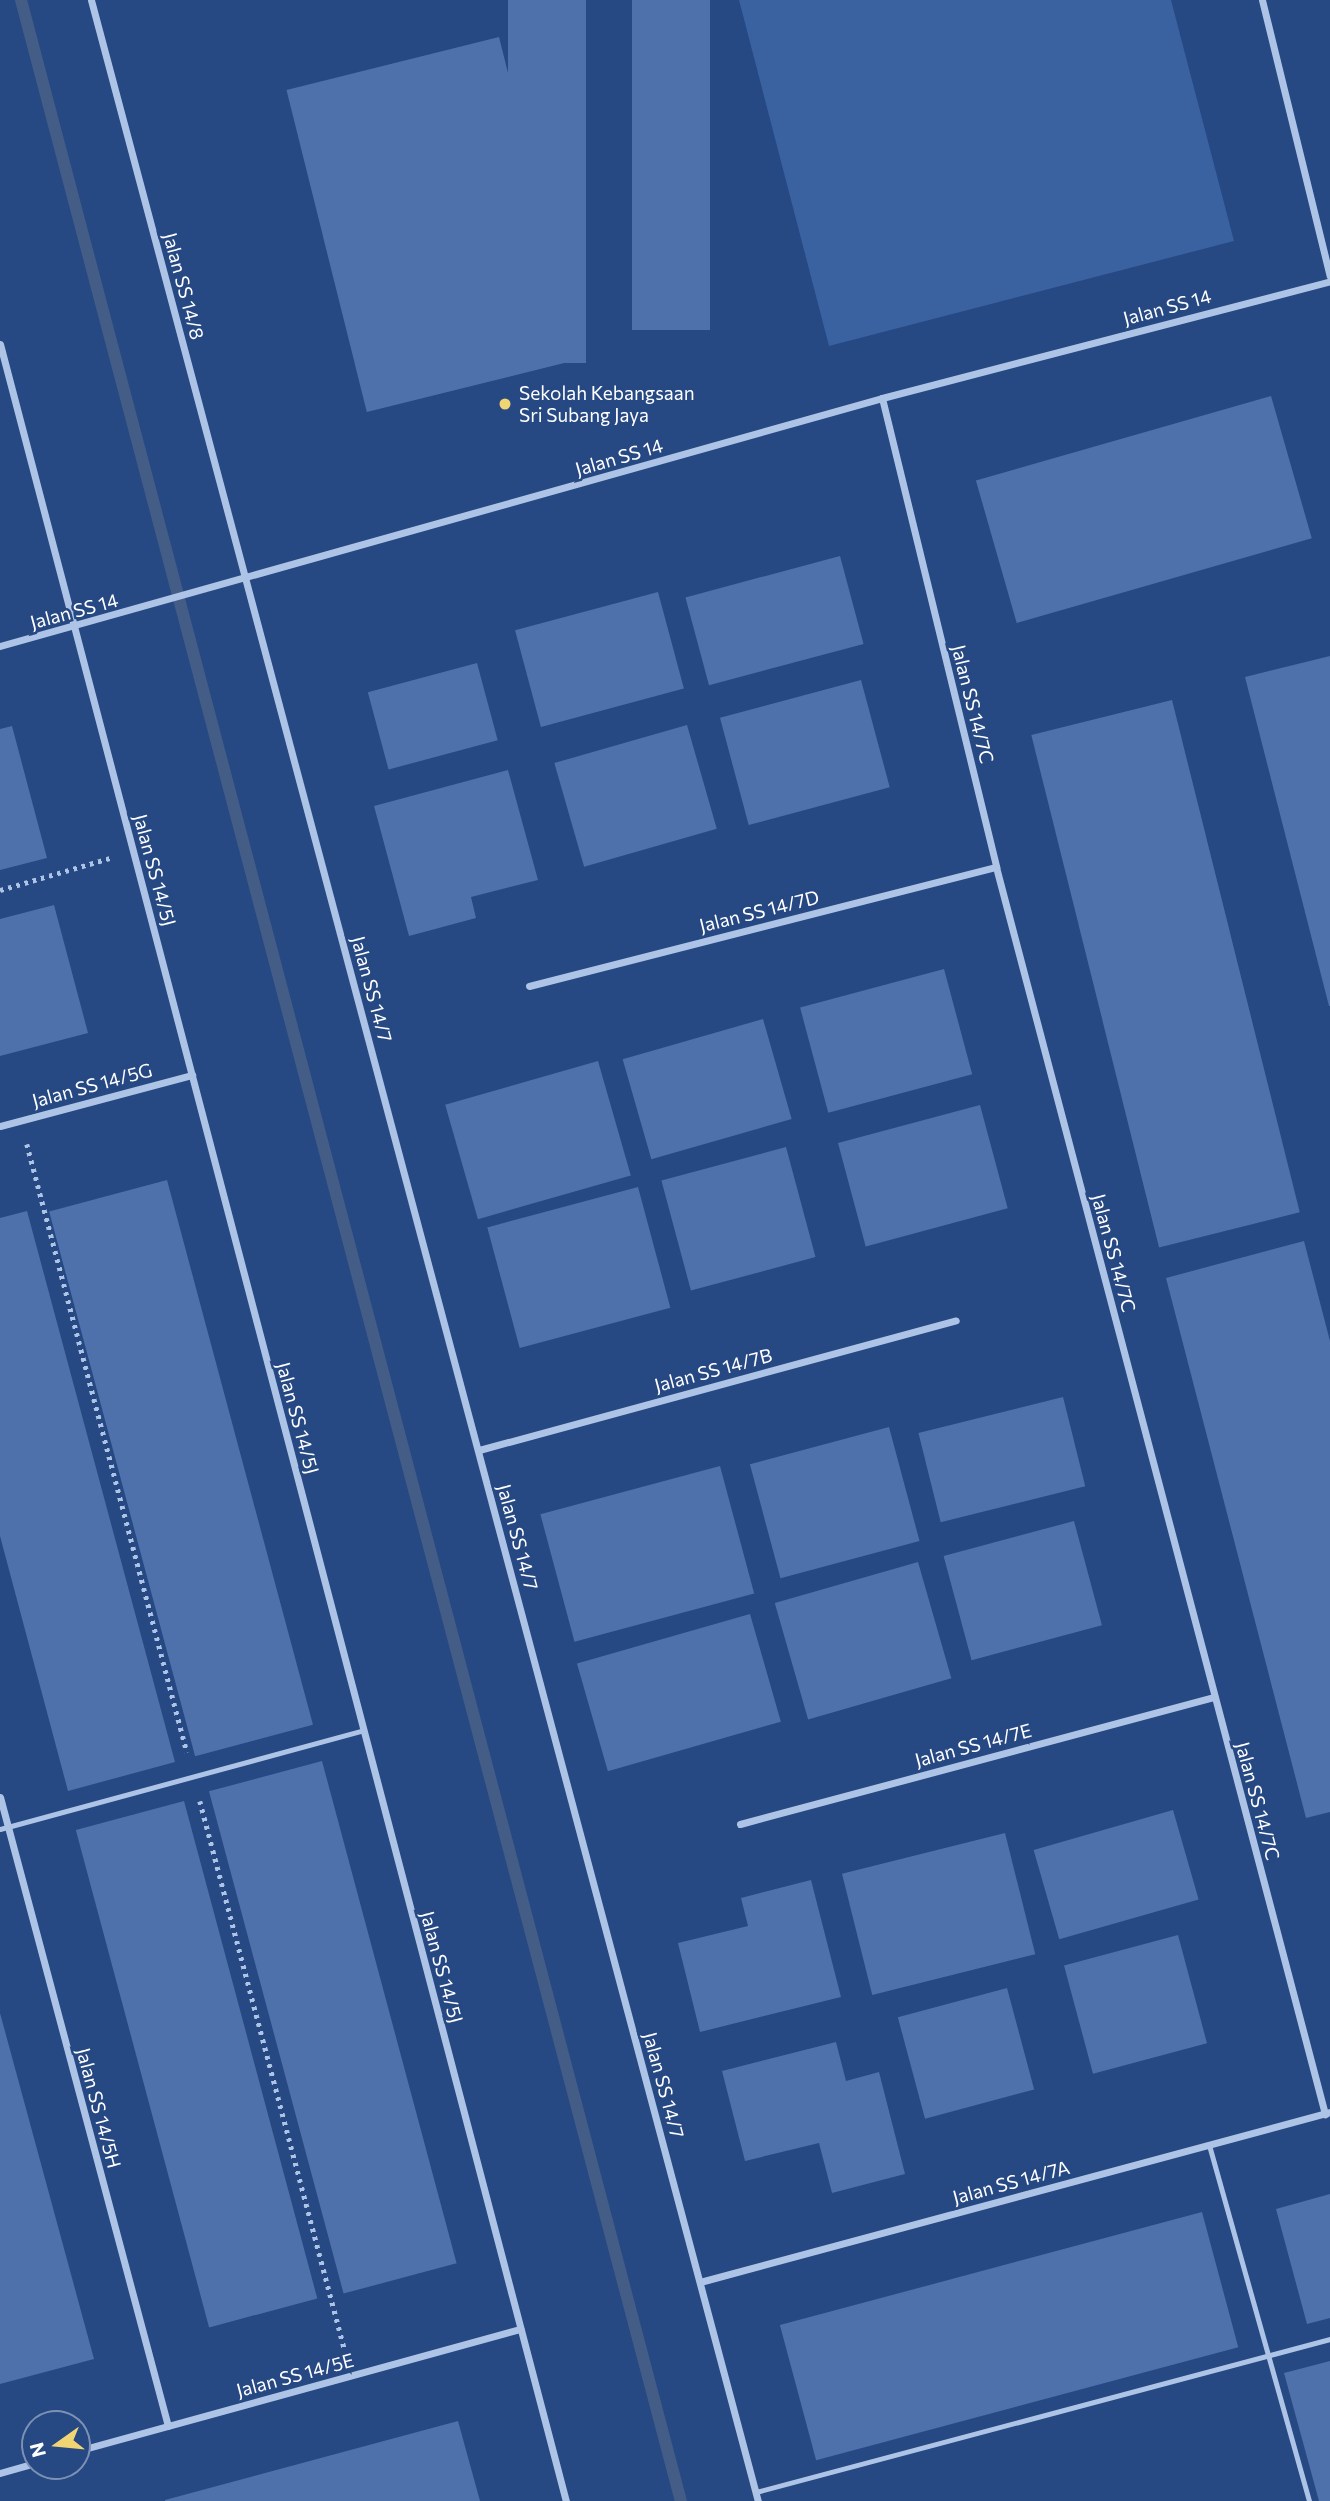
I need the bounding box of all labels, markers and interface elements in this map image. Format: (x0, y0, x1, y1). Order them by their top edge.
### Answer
street label: Jalan SS 14/8 (159, 230, 209, 342)
street label: Jalan SS 14 (1120, 284, 1214, 330)
place label: Sekolah Kebangsaan Sri Subang Jaya (519, 382, 695, 426)
marker: Sekolah Kebangsaan Sri Subang Jaya (497, 396, 513, 412)
street label: Jalan SS 14 (573, 434, 665, 480)
street label: Jalan SS 14 (27, 588, 121, 634)
street label: Jalan SS 14/7C (947, 642, 999, 766)
street label: Jalan SS 14/5J (129, 811, 181, 929)
street label: Jalan SS 14/7D (697, 885, 821, 937)
street label: Jalan SS 14/7 (347, 934, 397, 1044)
street label: Jalan SS 14/5G (29, 1058, 155, 1112)
street label: Jalan SS 14/7C (1087, 1191, 1141, 1315)
street label: Jalan SS 14/7B (652, 1343, 774, 1397)
street label: Jalan SS 14/5J (272, 1359, 324, 1477)
street label: Jalan SS 14/7 (493, 1482, 543, 1592)
street label: Jalan SS 14/7E (912, 1718, 1034, 1772)
street label: Jalan SS 14/7C (1231, 1739, 1285, 1863)
street label: Jalan SS 14/5J (416, 1908, 468, 2026)
street label: Jalan SS 14/7 (639, 2030, 689, 2140)
street label: Jalan SS 14/5H (72, 2045, 126, 2171)
street label: Jalan SS 14/7A (950, 2155, 1072, 2209)
street label: Jalan SS 14/5E (234, 2348, 356, 2402)
north arrow (21, 2410, 91, 2480)
text: N (24, 2440, 50, 2460)

